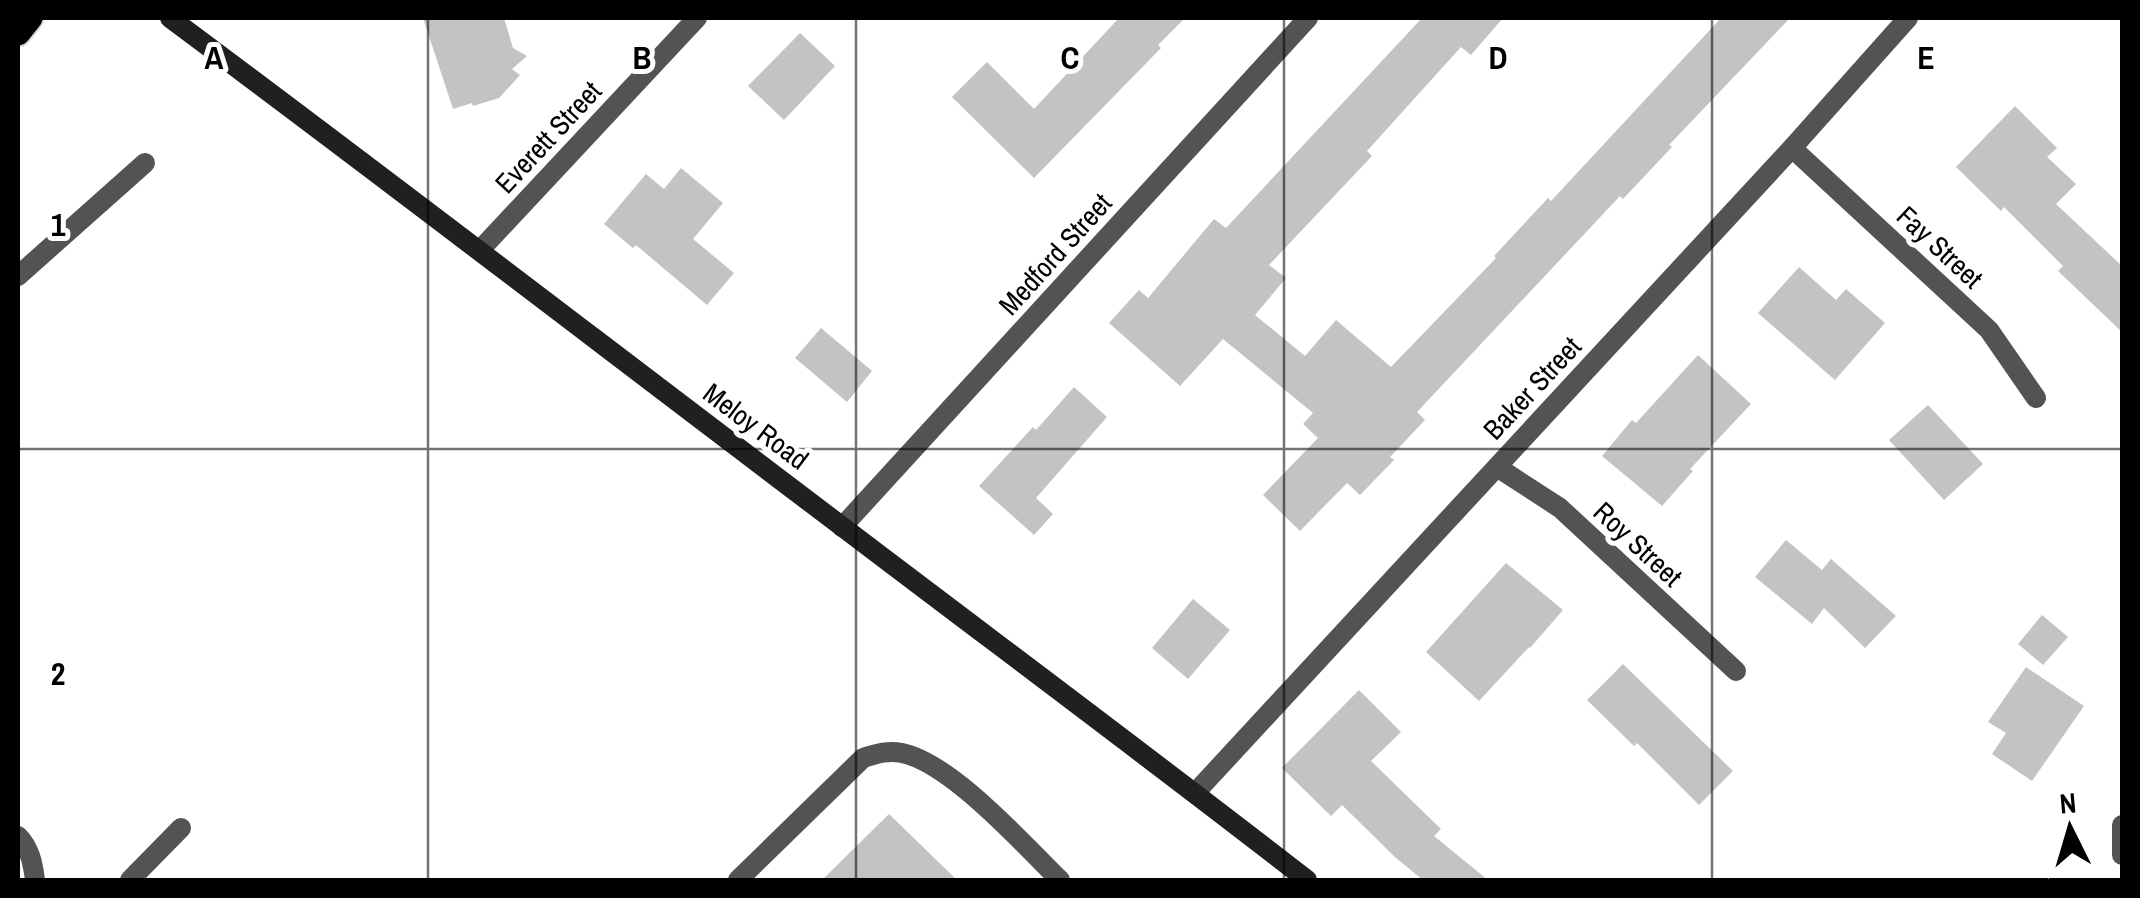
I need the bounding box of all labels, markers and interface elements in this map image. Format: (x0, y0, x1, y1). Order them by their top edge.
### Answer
text: A (205, 36, 224, 79)
text: B (633, 36, 651, 79)
text: C (1061, 36, 1079, 79)
text: D (1489, 36, 1507, 79)
text: E (1917, 36, 1935, 79)
street label: Everett Street (486, 73, 610, 201)
street label: Medford Street (990, 185, 1120, 323)
street label: Fay Street (1889, 197, 1991, 297)
text: 1 (51, 203, 66, 246)
street label: Baker Street (1475, 328, 1589, 448)
street label: Meloy Road (696, 374, 816, 478)
street label: Roy Street (1585, 493, 1691, 595)
text: 2 (51, 652, 65, 695)
north arrow (2020, 778, 2120, 878)
text: N (2058, 783, 2078, 823)

